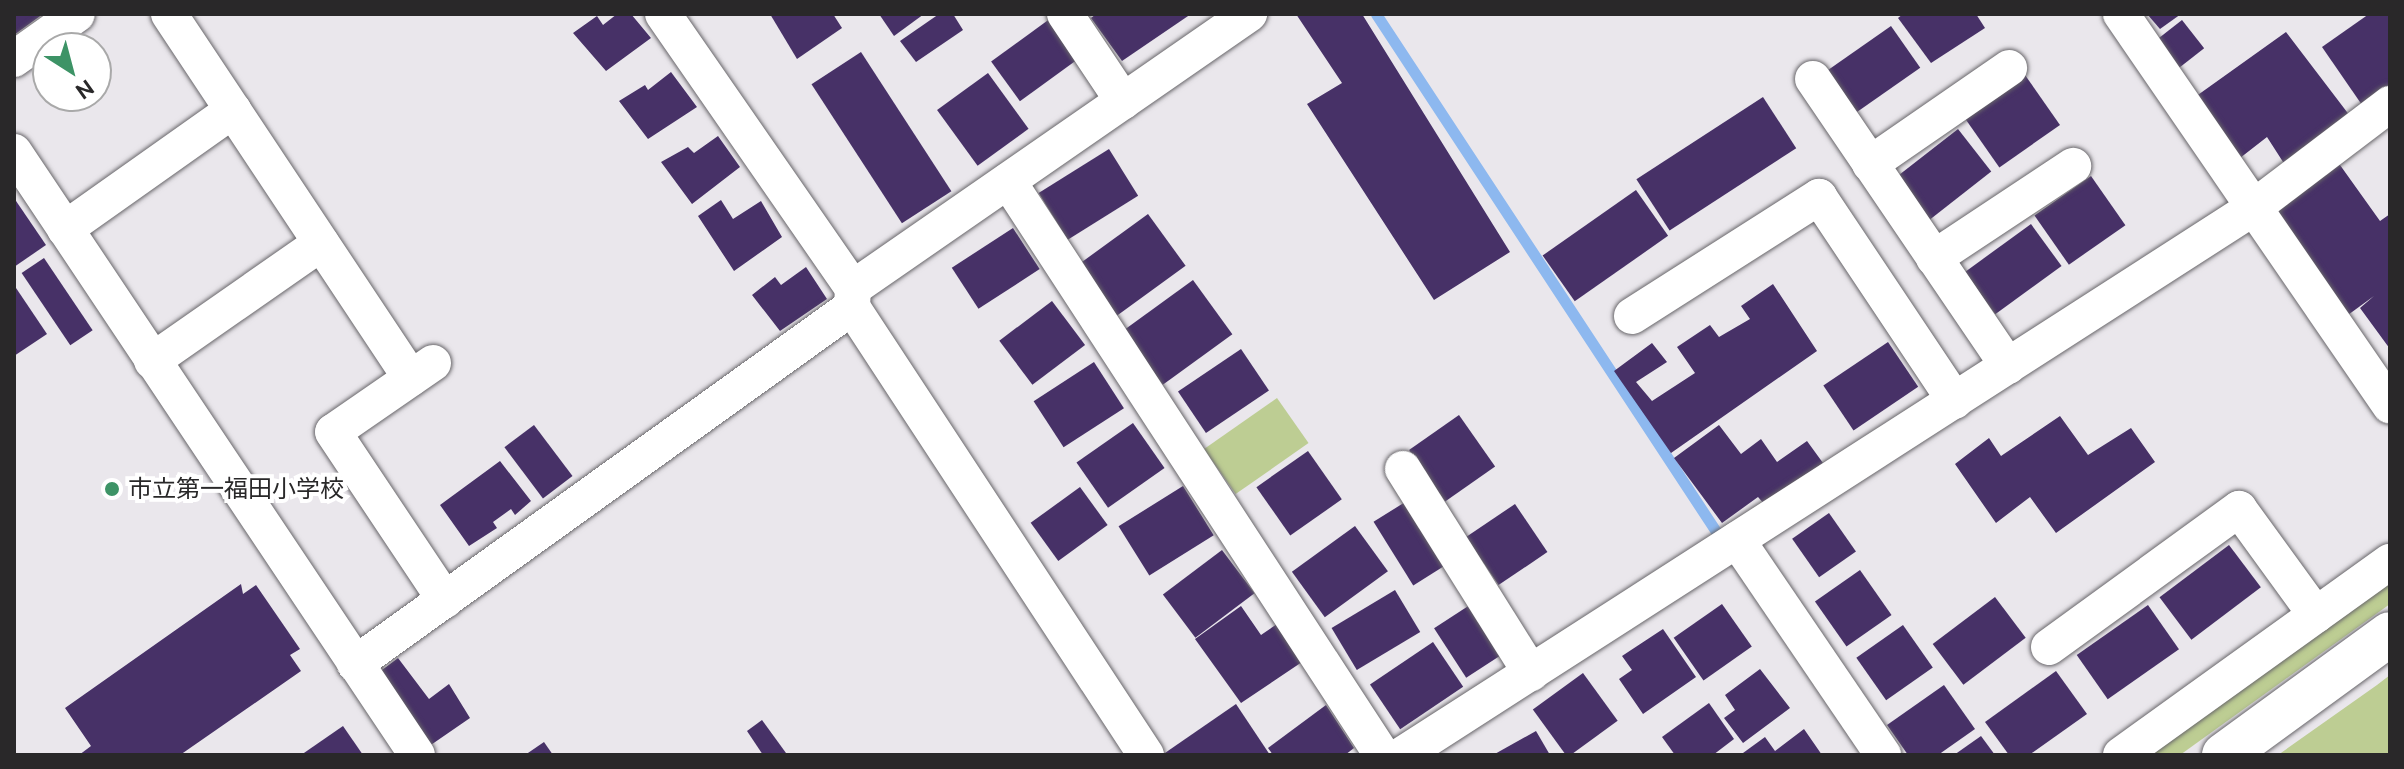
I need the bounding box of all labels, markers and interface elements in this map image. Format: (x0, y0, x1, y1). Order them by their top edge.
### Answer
north arrow (32, 32, 112, 112)
text: N (71, 75, 99, 105)
place label: 市立第一福田小学校 (128, 475, 344, 503)
marker: 市立第一福田小学校 (103, 480, 121, 498)

